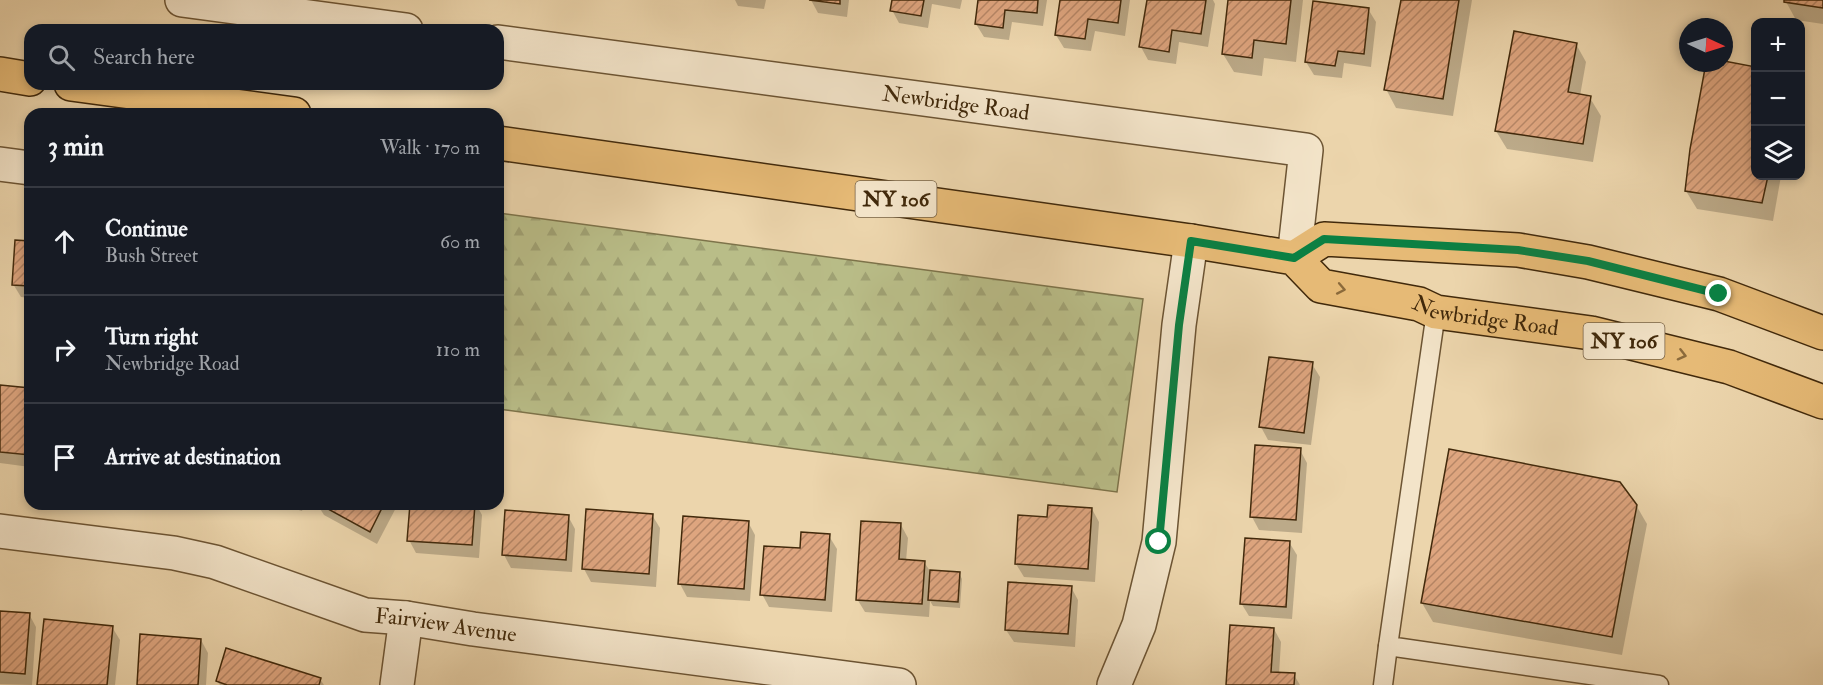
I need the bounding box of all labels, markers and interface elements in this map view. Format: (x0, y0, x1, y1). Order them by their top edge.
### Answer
north arrow (1679, 18, 1733, 72)
map controls (1751, 18, 1805, 180)
button: + (1751, 18, 1805, 72)
search box (24, 24, 504, 90)
icon: search (45, 41, 78, 74)
text: Search here (93, 43, 195, 71)
button: − (1751, 72, 1805, 126)
street label: Newbridge Road (881, 80, 1031, 127)
button: layers (1751, 126, 1805, 180)
text: 3 min (48, 131, 104, 163)
text: Walk · 170 m (380, 135, 480, 160)
road number: NY 106 (856, 181, 936, 217)
text: Continue (105, 215, 188, 243)
icon: ahead (48, 225, 81, 258)
text: 60 m (440, 229, 480, 254)
text: Bush Street (105, 243, 198, 268)
route end (1705, 280, 1731, 306)
one-way arrow (1335, 282, 1345, 295)
street label: Newbridge Road (1408, 289, 1560, 342)
text: Turn right (105, 323, 198, 351)
road number: NY 106 (1584, 323, 1664, 359)
icon: right (48, 333, 81, 366)
text: 110 m (436, 337, 480, 362)
one-way arrow (1677, 348, 1687, 361)
text: Newbridge Road (105, 351, 240, 376)
icon: arrive (48, 441, 81, 474)
text: Arrive at destination (105, 443, 281, 471)
route start (1145, 528, 1171, 554)
street label: Fairview Avenue (374, 602, 518, 649)

